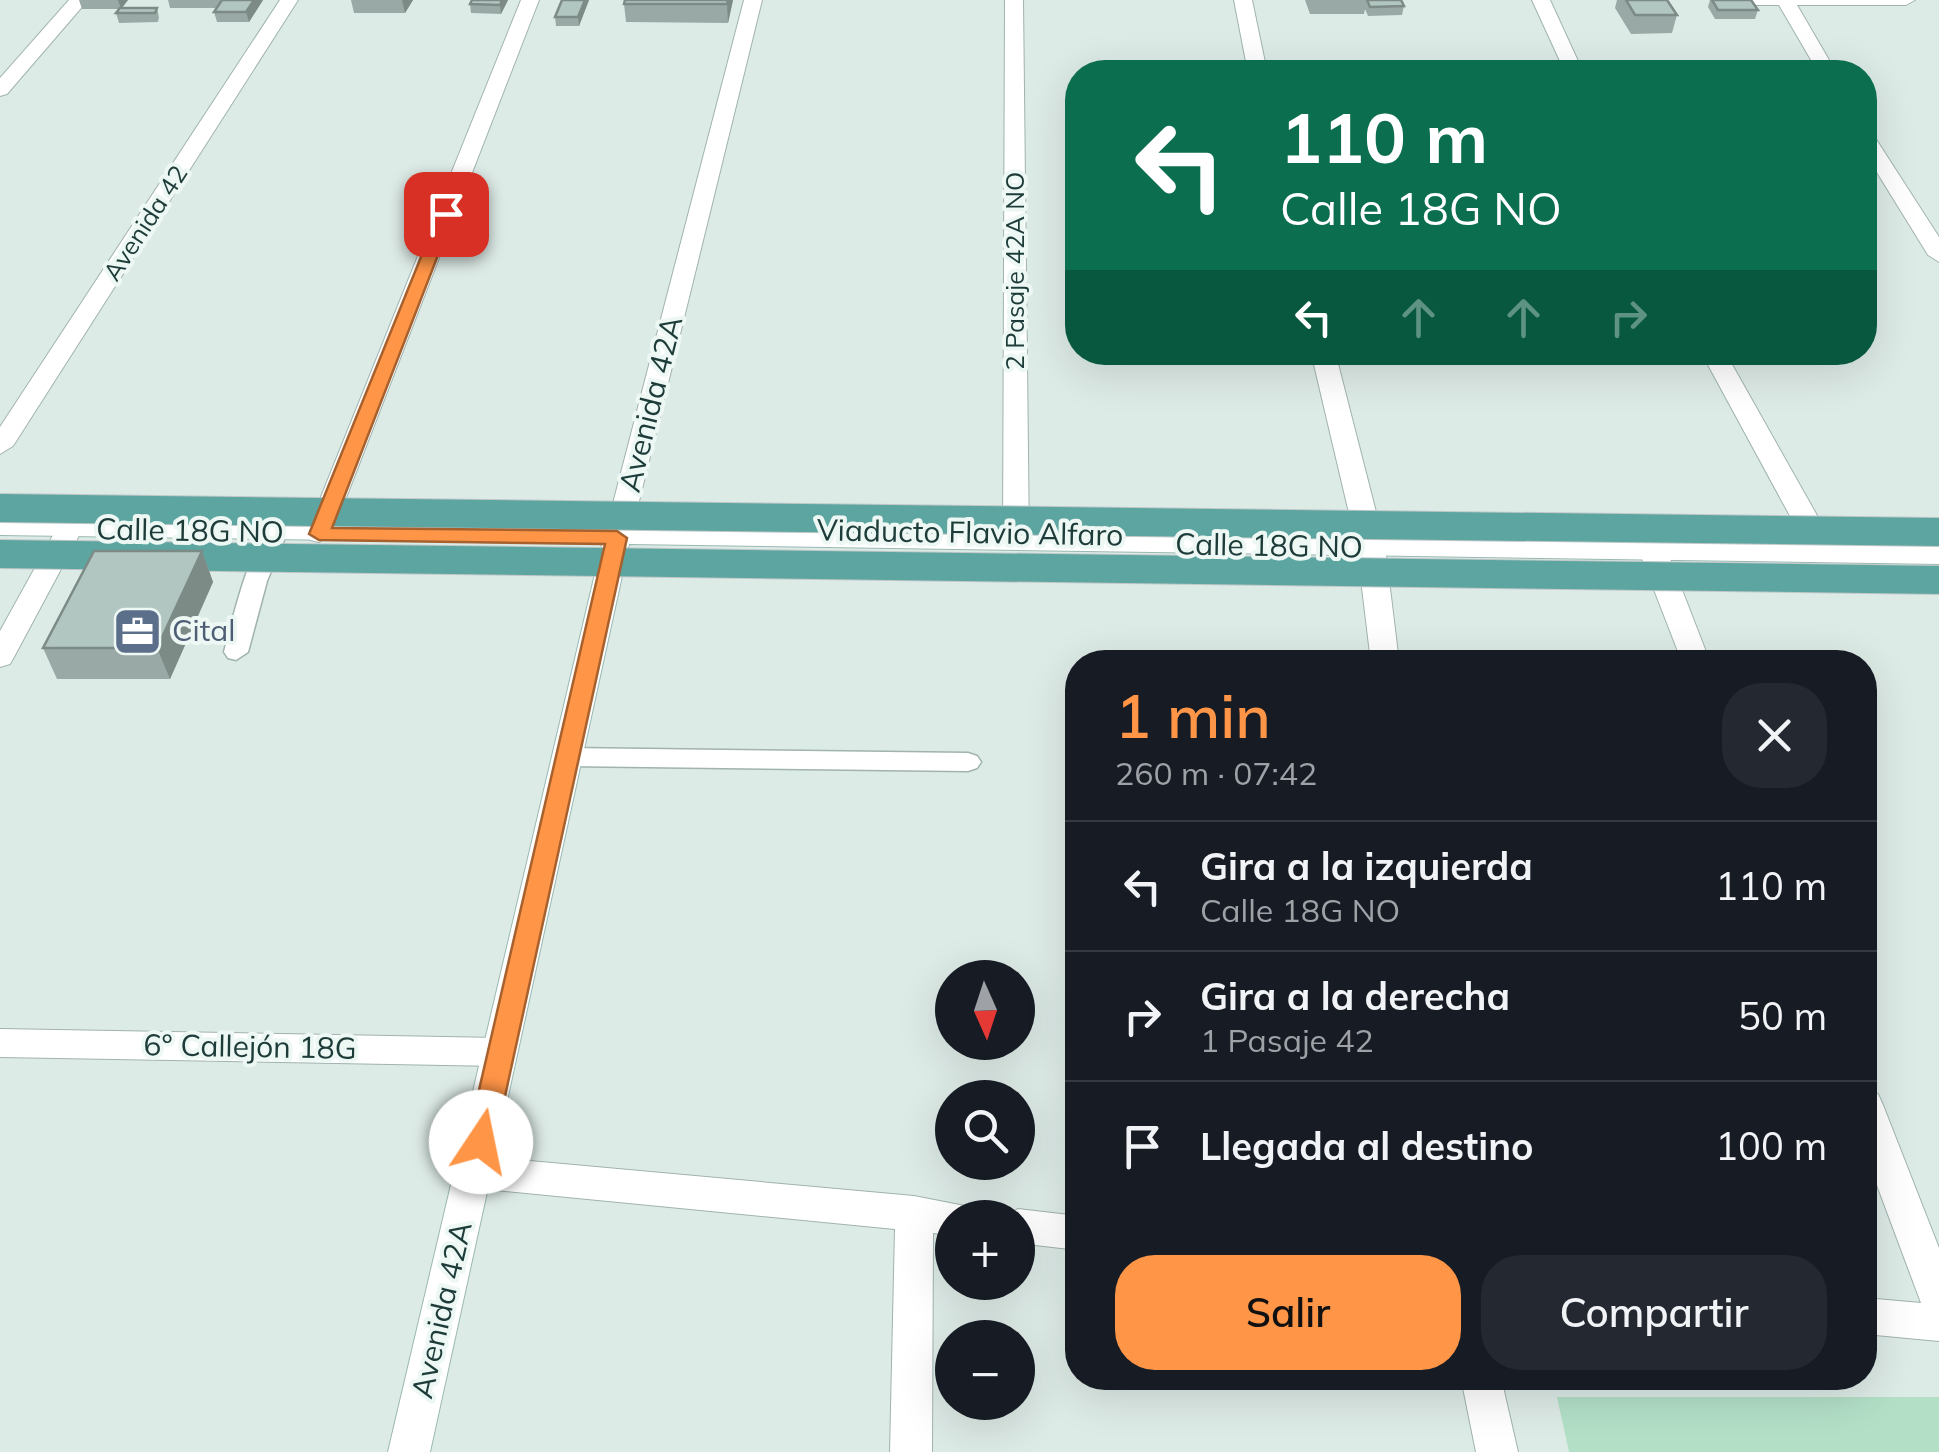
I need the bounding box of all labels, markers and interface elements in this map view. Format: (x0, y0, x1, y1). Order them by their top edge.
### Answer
text: 110 m (1280, 93, 1488, 181)
icon: left (1115, 100, 1245, 230)
street label: Avenida 42 (96, 159, 193, 286)
pin (404, 172, 489, 257)
street label: 2 Pasaje 42A NO (999, 172, 1030, 370)
text: Calle 18G NO (1280, 180, 1562, 236)
icon: arrive (419, 187, 474, 242)
icon: left (1286, 290, 1341, 345)
icon: ahead (1391, 290, 1446, 345)
icon: ahead (1496, 290, 1551, 345)
icon: right (1601, 290, 1656, 345)
street label: Avenida 42A (610, 312, 690, 496)
street label: Calle 18G NO (96, 509, 284, 551)
street label: Viaducto Flavio Alfaro (816, 510, 1124, 554)
street label: Calle 18G NO (1175, 524, 1363, 566)
office icon: Cital (111, 605, 163, 657)
place label: Cital (172, 611, 235, 649)
text: 1 min (1115, 678, 1271, 753)
button: close (1722, 683, 1827, 788)
text: 260 m · 07:42 (1115, 753, 1317, 793)
text: Gira a la izquierda (1200, 842, 1533, 890)
icon: left (1115, 859, 1170, 914)
text: 110 m (1715, 862, 1827, 910)
text: Calle 18G NO (1200, 890, 1400, 930)
north arrow (935, 960, 1035, 1060)
map controls (935, 960, 1035, 1420)
text: Gira a la derecha (1200, 972, 1510, 1020)
icon: right (1115, 989, 1170, 1044)
text: 50 m (1738, 992, 1827, 1040)
text: 1 Pasaje 42 (1200, 1020, 1374, 1060)
street label: 6° Callejón 18G (143, 1025, 357, 1067)
button: search (935, 1080, 1035, 1180)
position arrow (429, 1090, 533, 1194)
icon: arrive (1115, 1119, 1170, 1174)
text: Llegada al destino (1200, 1122, 1534, 1170)
text: 100 m (1715, 1122, 1827, 1170)
button: + (935, 1200, 1035, 1300)
street label: Avenida 42A (402, 1218, 480, 1402)
button: Salir (1115, 1255, 1461, 1370)
button: Compartir (1481, 1255, 1827, 1370)
button: − (935, 1320, 1035, 1420)

